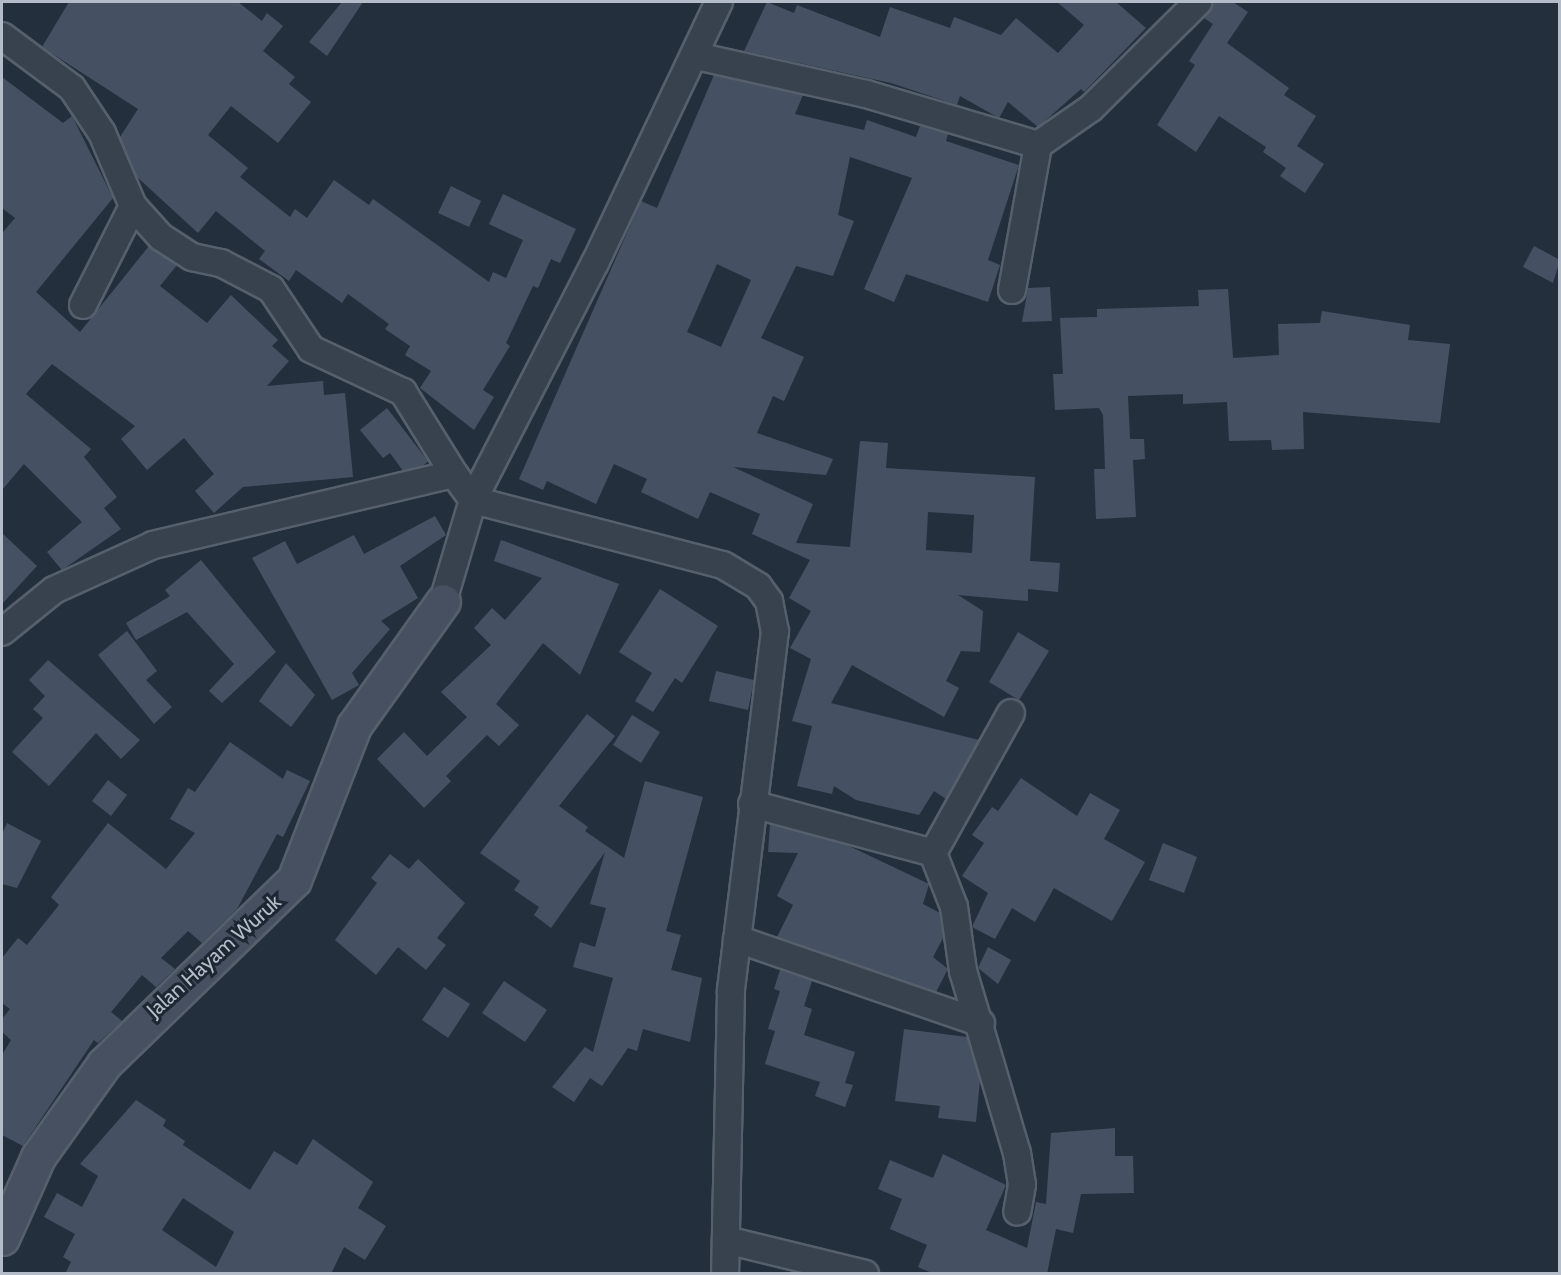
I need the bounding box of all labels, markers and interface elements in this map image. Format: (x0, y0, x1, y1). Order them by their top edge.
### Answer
street label: Jalan Hayam Wuruk (142, 889, 286, 1023)

